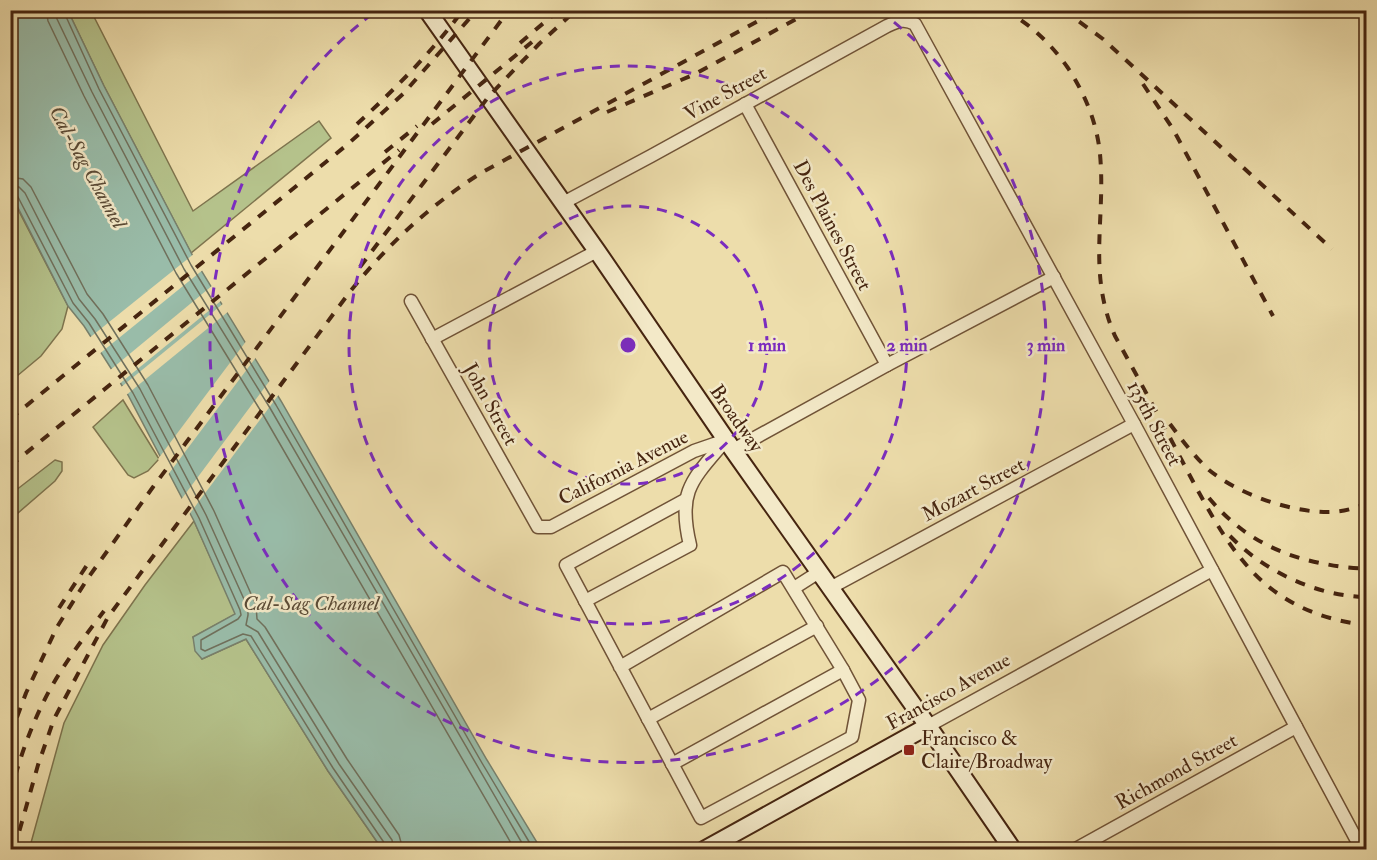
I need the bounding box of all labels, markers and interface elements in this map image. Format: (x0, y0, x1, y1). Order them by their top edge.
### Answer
street label: Vine Street (680, 60, 771, 126)
water label: Cal-Sag Channel (43, 101, 133, 235)
street label: Des Plaines Street (788, 156, 878, 295)
text: 1 min (748, 334, 787, 357)
text: 2 min (887, 334, 928, 357)
text: 3 min (1027, 334, 1066, 357)
centre of rings (618, 335, 638, 355)
street label: John Street (457, 358, 524, 450)
street label: 135th Street (1122, 376, 1188, 471)
street label: Broadway (704, 380, 770, 458)
street label: California Avenue (554, 424, 692, 511)
street label: Mozart Street (918, 452, 1029, 527)
water label: Cal-Sag Channel (243, 590, 381, 617)
street label: Francisco Avenue (882, 647, 1015, 736)
place label: Francisco & Claire/Broadway (921, 726, 1054, 774)
street label: Richmond Street (1111, 727, 1242, 815)
marker: Francisco & Claire/Broadway (902, 743, 916, 757)

